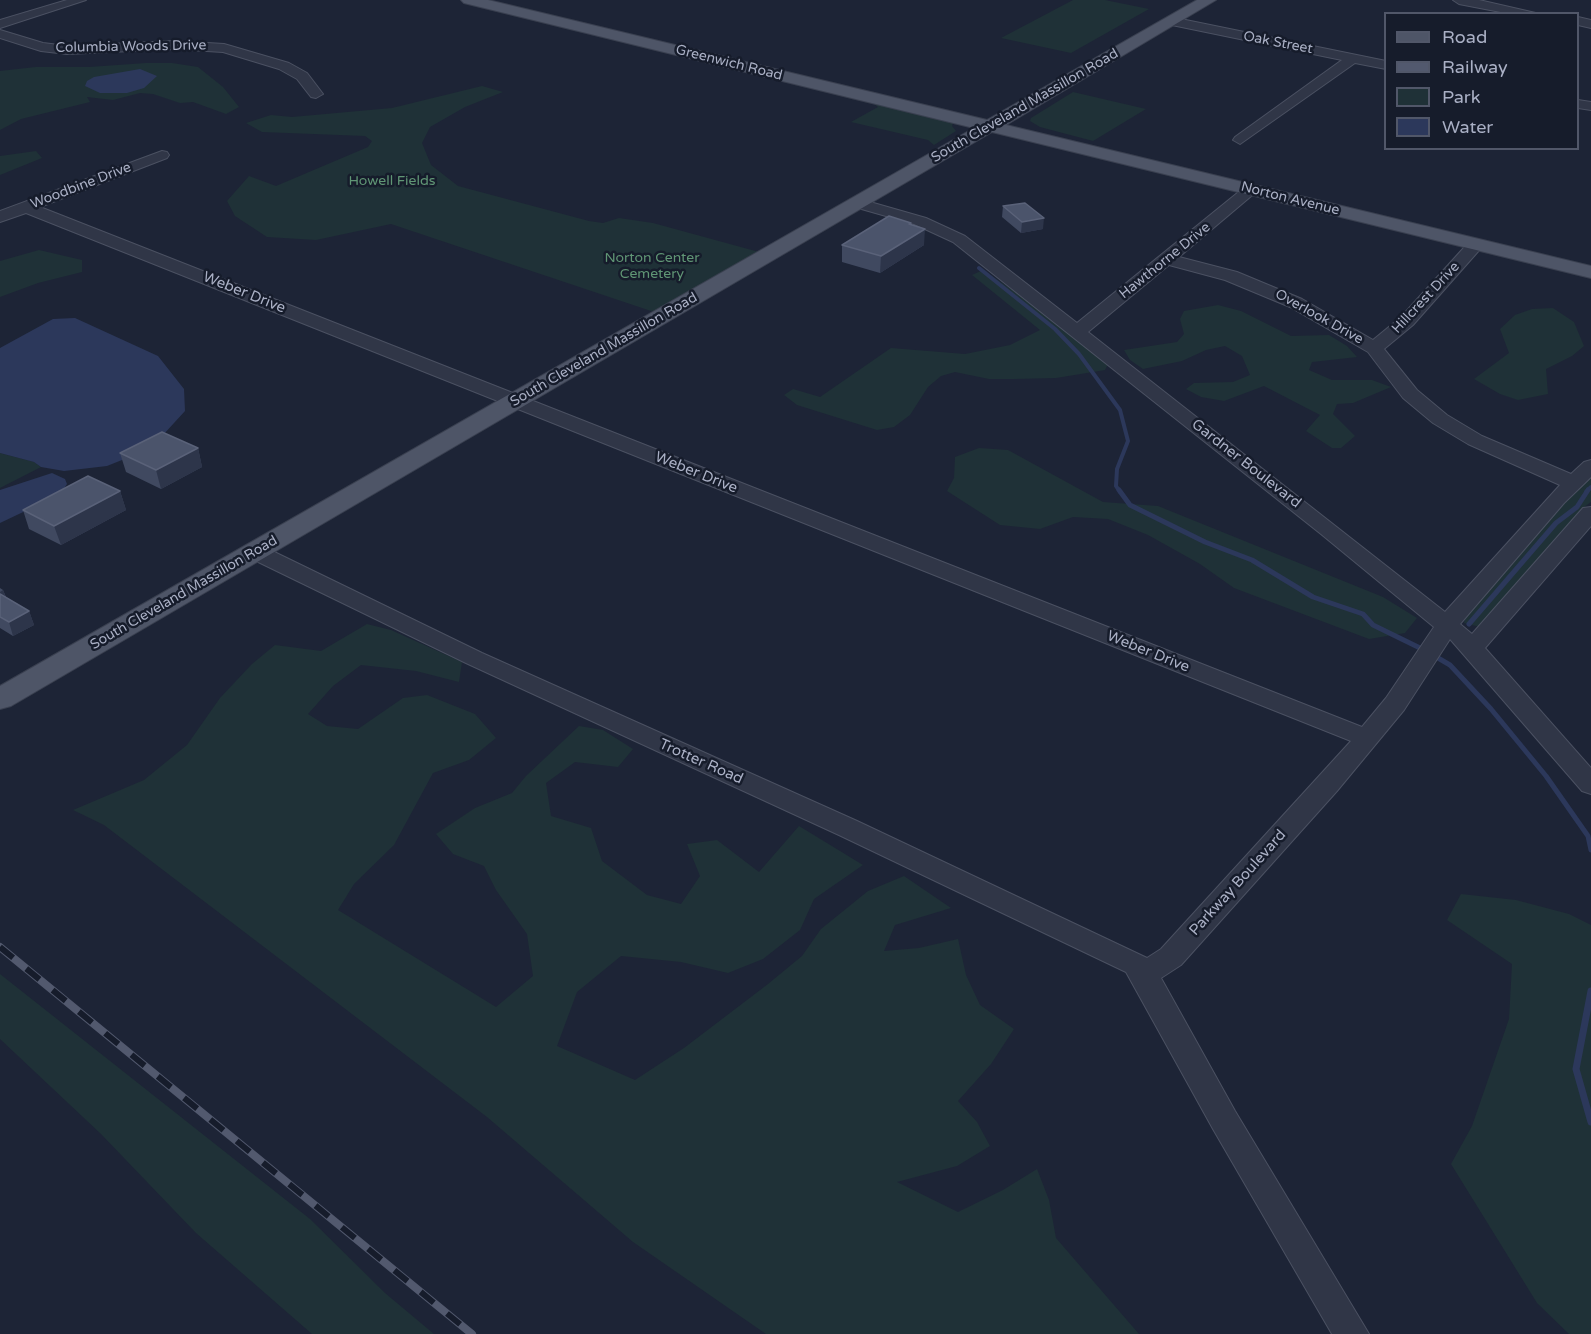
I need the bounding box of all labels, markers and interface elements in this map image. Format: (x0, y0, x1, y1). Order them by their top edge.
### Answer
legend (1384, 12, 1579, 150)
text: Road (1442, 26, 1487, 48)
street label: Oak Street (1242, 28, 1314, 58)
street label: Columbia Woods Drive (55, 37, 207, 57)
street label: Greenwich Road (674, 42, 784, 84)
street label: South Cleveland Massillon Road (929, 45, 1121, 167)
text: Railway (1442, 56, 1508, 78)
text: Park (1442, 86, 1480, 108)
text: Water (1442, 116, 1493, 138)
street label: Woodbine Drive (28, 159, 134, 213)
park label: Howell Fields (348, 173, 436, 189)
street label: Norton Avenue (1239, 179, 1341, 219)
street label: Hawthorne Drive (1116, 219, 1214, 303)
park label: Norton Center Cemetery (604, 250, 700, 282)
street label: Hillcrest Drive (1389, 259, 1463, 337)
street label: Weber Drive (200, 268, 288, 318)
street label: Overlook Drive (1272, 286, 1366, 348)
street label: South Cleveland Massillon Road (508, 289, 700, 411)
street label: Gardner Boulevard (1188, 416, 1304, 512)
street label: Weber Drive (652, 448, 740, 498)
street label: South Cleveland Massillon Road (88, 532, 280, 654)
street label: Weber Drive (1104, 627, 1192, 677)
street label: Trotter Road (656, 735, 746, 789)
street label: Parkway Boulevard (1186, 826, 1290, 940)

